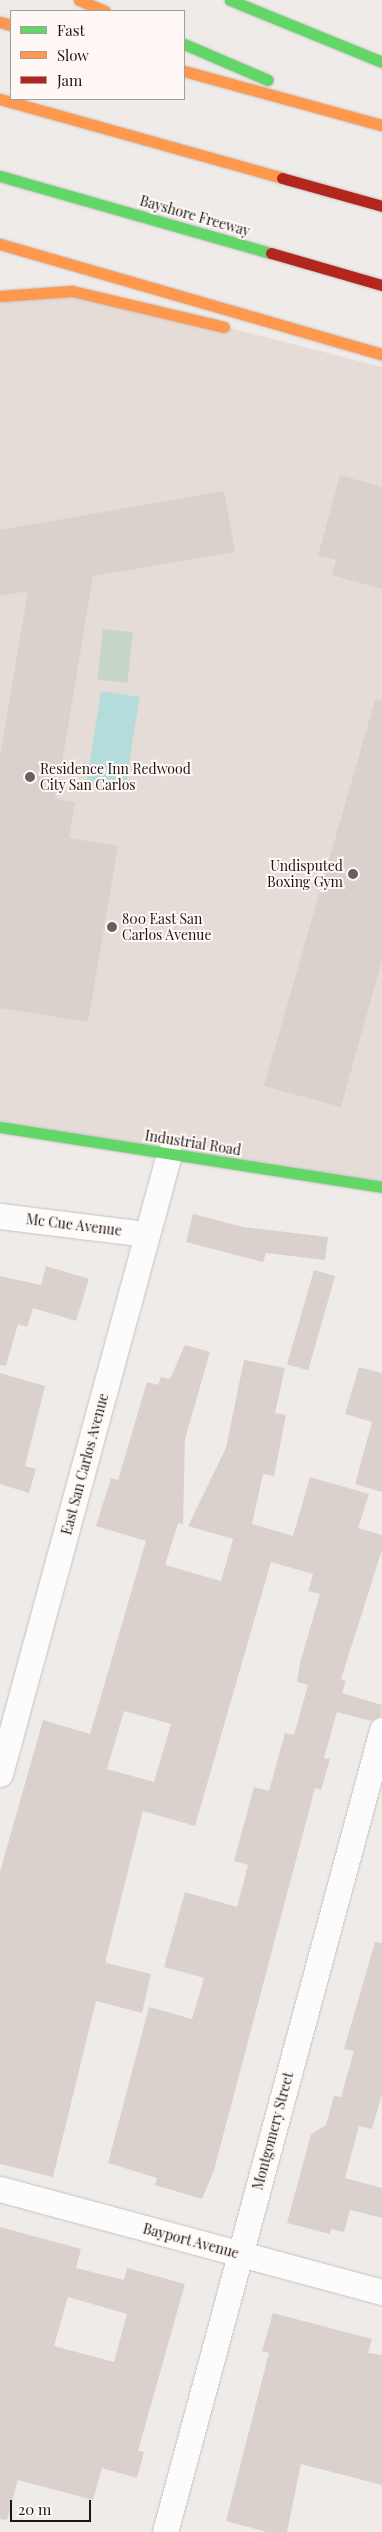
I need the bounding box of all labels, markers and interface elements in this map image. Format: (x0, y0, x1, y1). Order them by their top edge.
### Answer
legend (10, 10, 185, 100)
text: Fast (57, 20, 85, 40)
text: Slow (57, 45, 89, 65)
text: Jam (57, 70, 82, 90)
street label: Bayshore Freeway (138, 192, 252, 240)
place label: Residence Inn Redwood City San Carlos (40, 761, 191, 794)
marker: Residence Inn Redwood City San Carlos (24, 771, 36, 783)
place label: Undisputed Boxing Gym (267, 858, 343, 890)
marker: Undisputed Boxing Gym (347, 868, 359, 880)
place label: 800 East San Carlos Avenue (122, 911, 212, 944)
marker: 800 East San Carlos Avenue (106, 921, 118, 933)
street label: Industrial Road (144, 1127, 242, 1159)
street label: Mc Cue Avenue (25, 1211, 123, 1239)
street label: East San Carlos Avenue (58, 1391, 112, 1537)
street label: Montgomery Street (249, 2070, 297, 2192)
street label: Bayport Avenue (141, 2220, 241, 2262)
scale bar (12, 2490, 94, 2522)
text: 20 m (18, 2499, 51, 2519)

